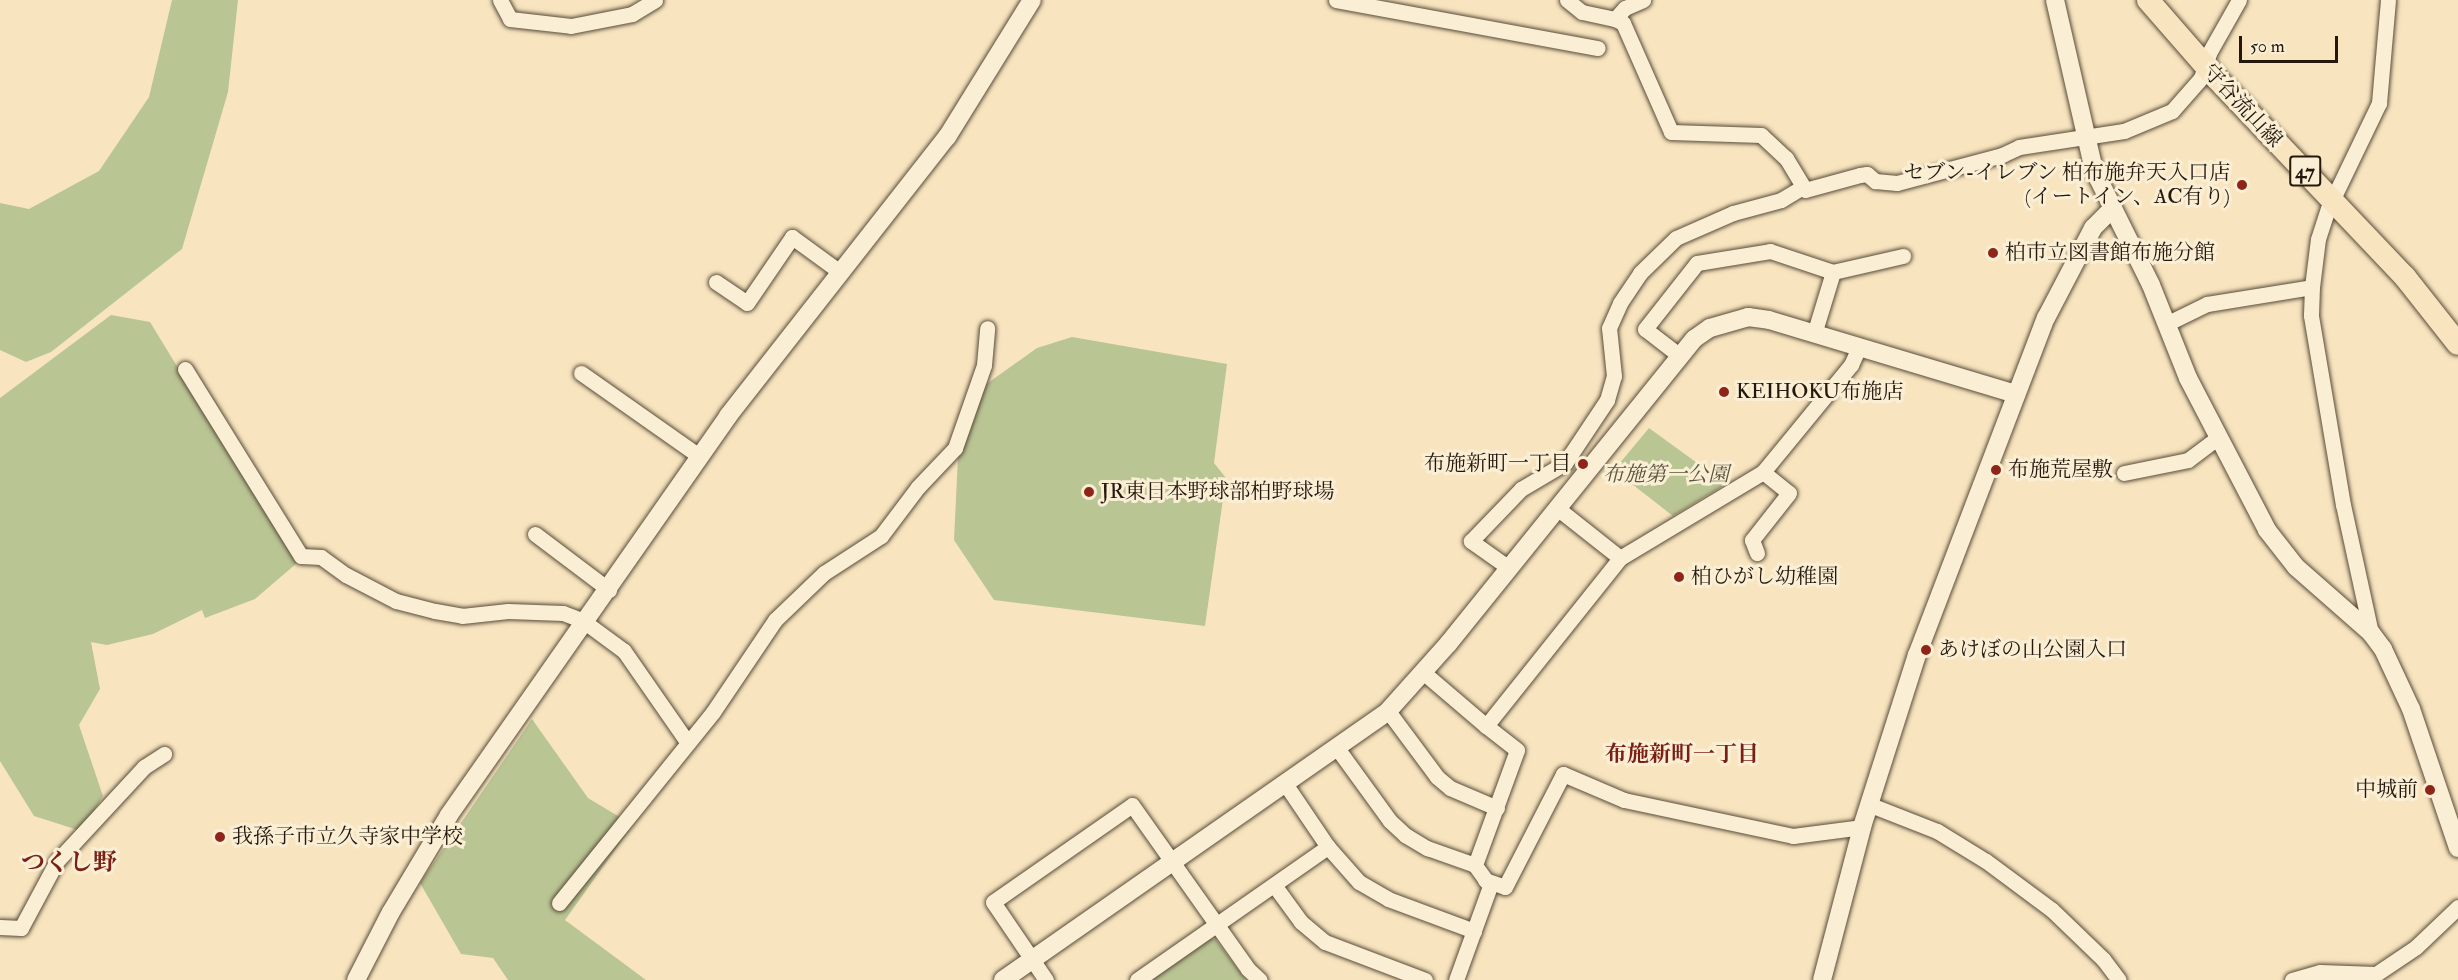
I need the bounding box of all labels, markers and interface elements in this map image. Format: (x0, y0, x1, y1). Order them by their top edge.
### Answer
scale bar (2242, 24, 2341, 62)
text: 50 m (2250, 35, 2285, 58)
street label: 守谷流山線 (2197, 59, 2287, 153)
road number: 47 (2288, 154, 2322, 188)
place label: セブン-イレブン 柏布施弁天入口店 (イートイン、AC有り) (1902, 160, 2230, 210)
marker: セブン-イレブン 柏布施弁天入口店 (イートイン、AC有り) (2235, 178, 2249, 192)
place label: 柏市立図書館布施分館 (2005, 240, 2215, 266)
marker: 柏市立図書館布施分館 (1986, 246, 2000, 260)
place label: KEIHOKU布施店 (1736, 379, 1903, 405)
marker: KEIHOKU布施店 (1717, 385, 1731, 399)
place label: 布施新町一丁目 (1424, 451, 1571, 477)
marker: 布施新町一丁目 (1576, 457, 1590, 471)
place label: 布施荒屋敷 (2008, 457, 2113, 483)
park label: 布施第一公園 (1603, 462, 1729, 488)
marker: 布施荒屋敷 (1989, 463, 2003, 477)
place label: JR東日本野球部柏野球場 (1101, 479, 1335, 505)
marker: JR東日本野球部柏野球場 (1082, 485, 1096, 499)
place label: 柏ひがし幼稚園 (1691, 564, 1838, 590)
marker: 柏ひがし幼稚園 (1672, 570, 1686, 584)
place label: あけぼの山公園入口 (1938, 637, 2127, 663)
marker: あけぼの山公園入口 (1919, 643, 1933, 657)
district label: 布施新町一丁目 (1605, 742, 1759, 768)
place label: 中城前 (2355, 777, 2418, 803)
marker: 中城前 (2423, 783, 2437, 797)
place label: 我孫子市立久寺家中学校 (232, 824, 463, 850)
marker: 我孫子市立久寺家中学校 (213, 830, 227, 844)
district label: つくし野 (21, 849, 117, 877)

